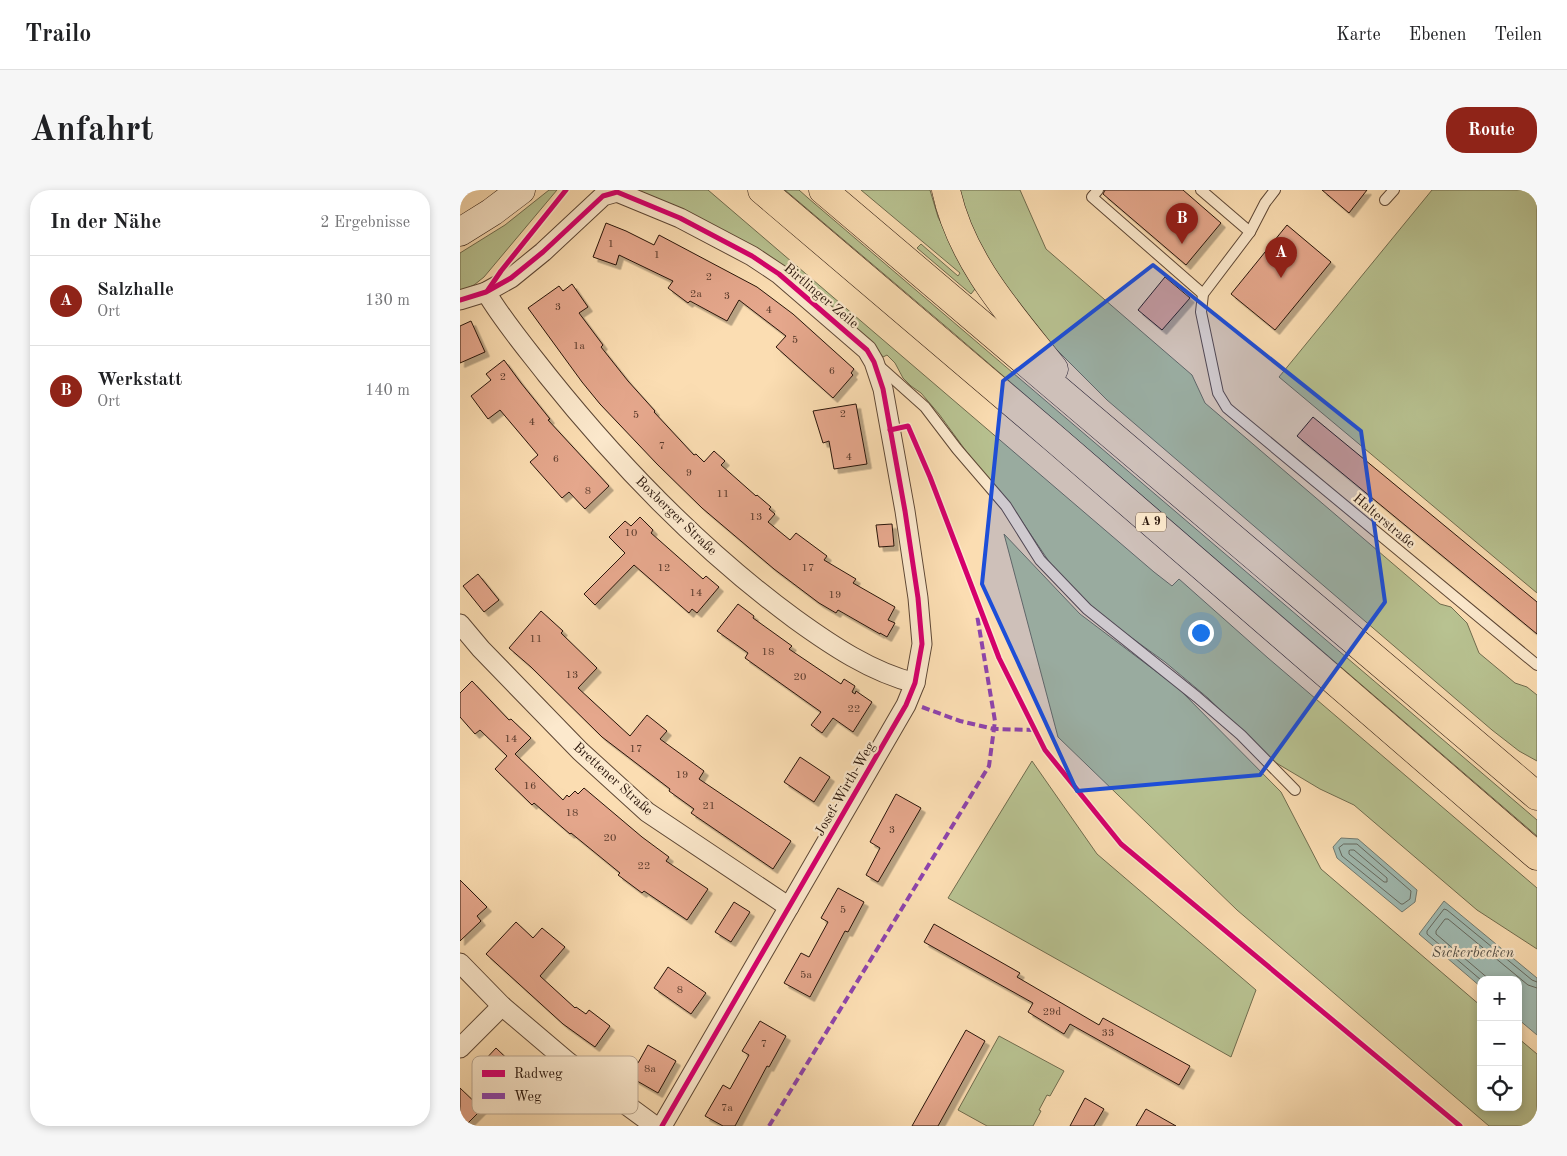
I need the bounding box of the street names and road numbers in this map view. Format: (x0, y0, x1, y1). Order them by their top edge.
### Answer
street label: Birtlinger Zeile (781, 261, 861, 331)
street label: Boxberger Straße (633, 474, 719, 558)
street label: Halterstraße (1350, 491, 1418, 551)
road number: A 9 (1136, 512, 1166, 532)
street label: Josef-Wirth-Weg (812, 739, 878, 838)
street label: Brettener Straße (570, 740, 656, 818)

